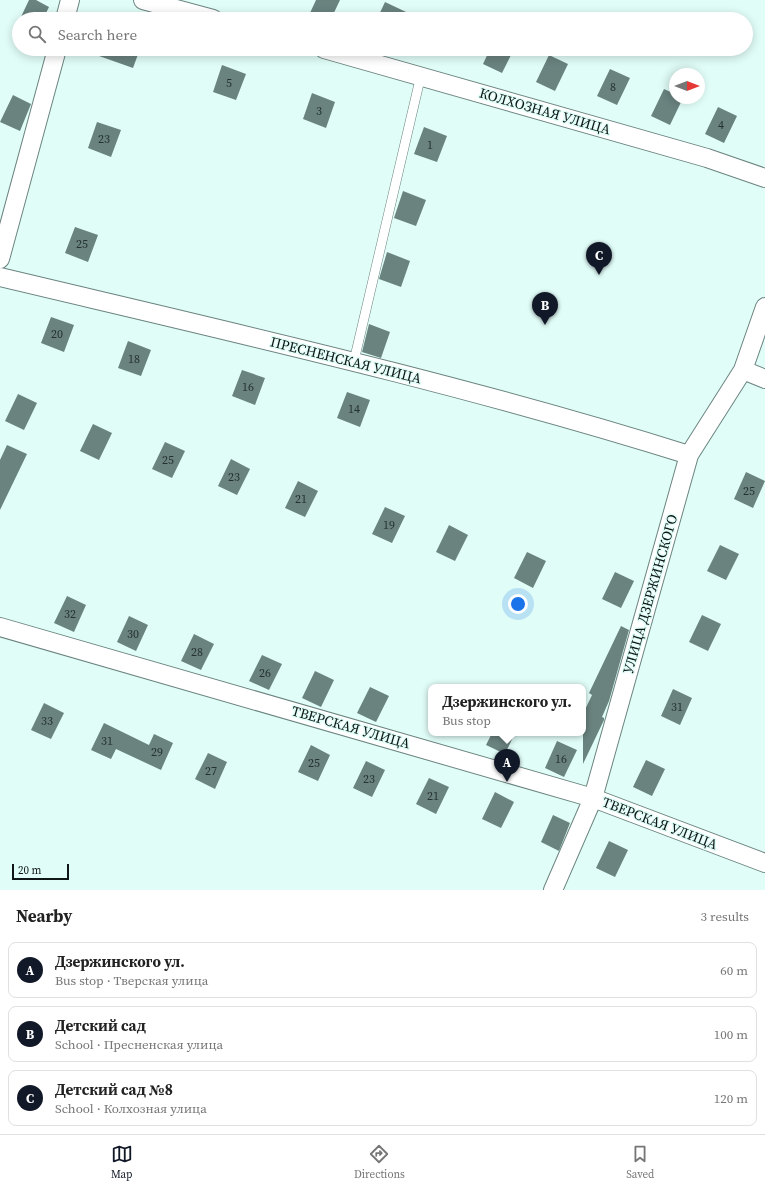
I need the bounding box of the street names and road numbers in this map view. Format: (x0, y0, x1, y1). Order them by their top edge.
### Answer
street label: КОЛХОЗНАЯ УЛИЦА (477, 83, 614, 140)
street label: ПРЕСНЕНСКАЯ УЛИЦА (268, 332, 424, 389)
street label: УЛИЦА ДЗЕРЖИНСКОГО (618, 512, 682, 676)
street label: ТВЕРСКАЯ УЛИЦА (289, 701, 413, 754)
street label: ТВЕРСКАЯ УЛИЦА (599, 792, 721, 854)

